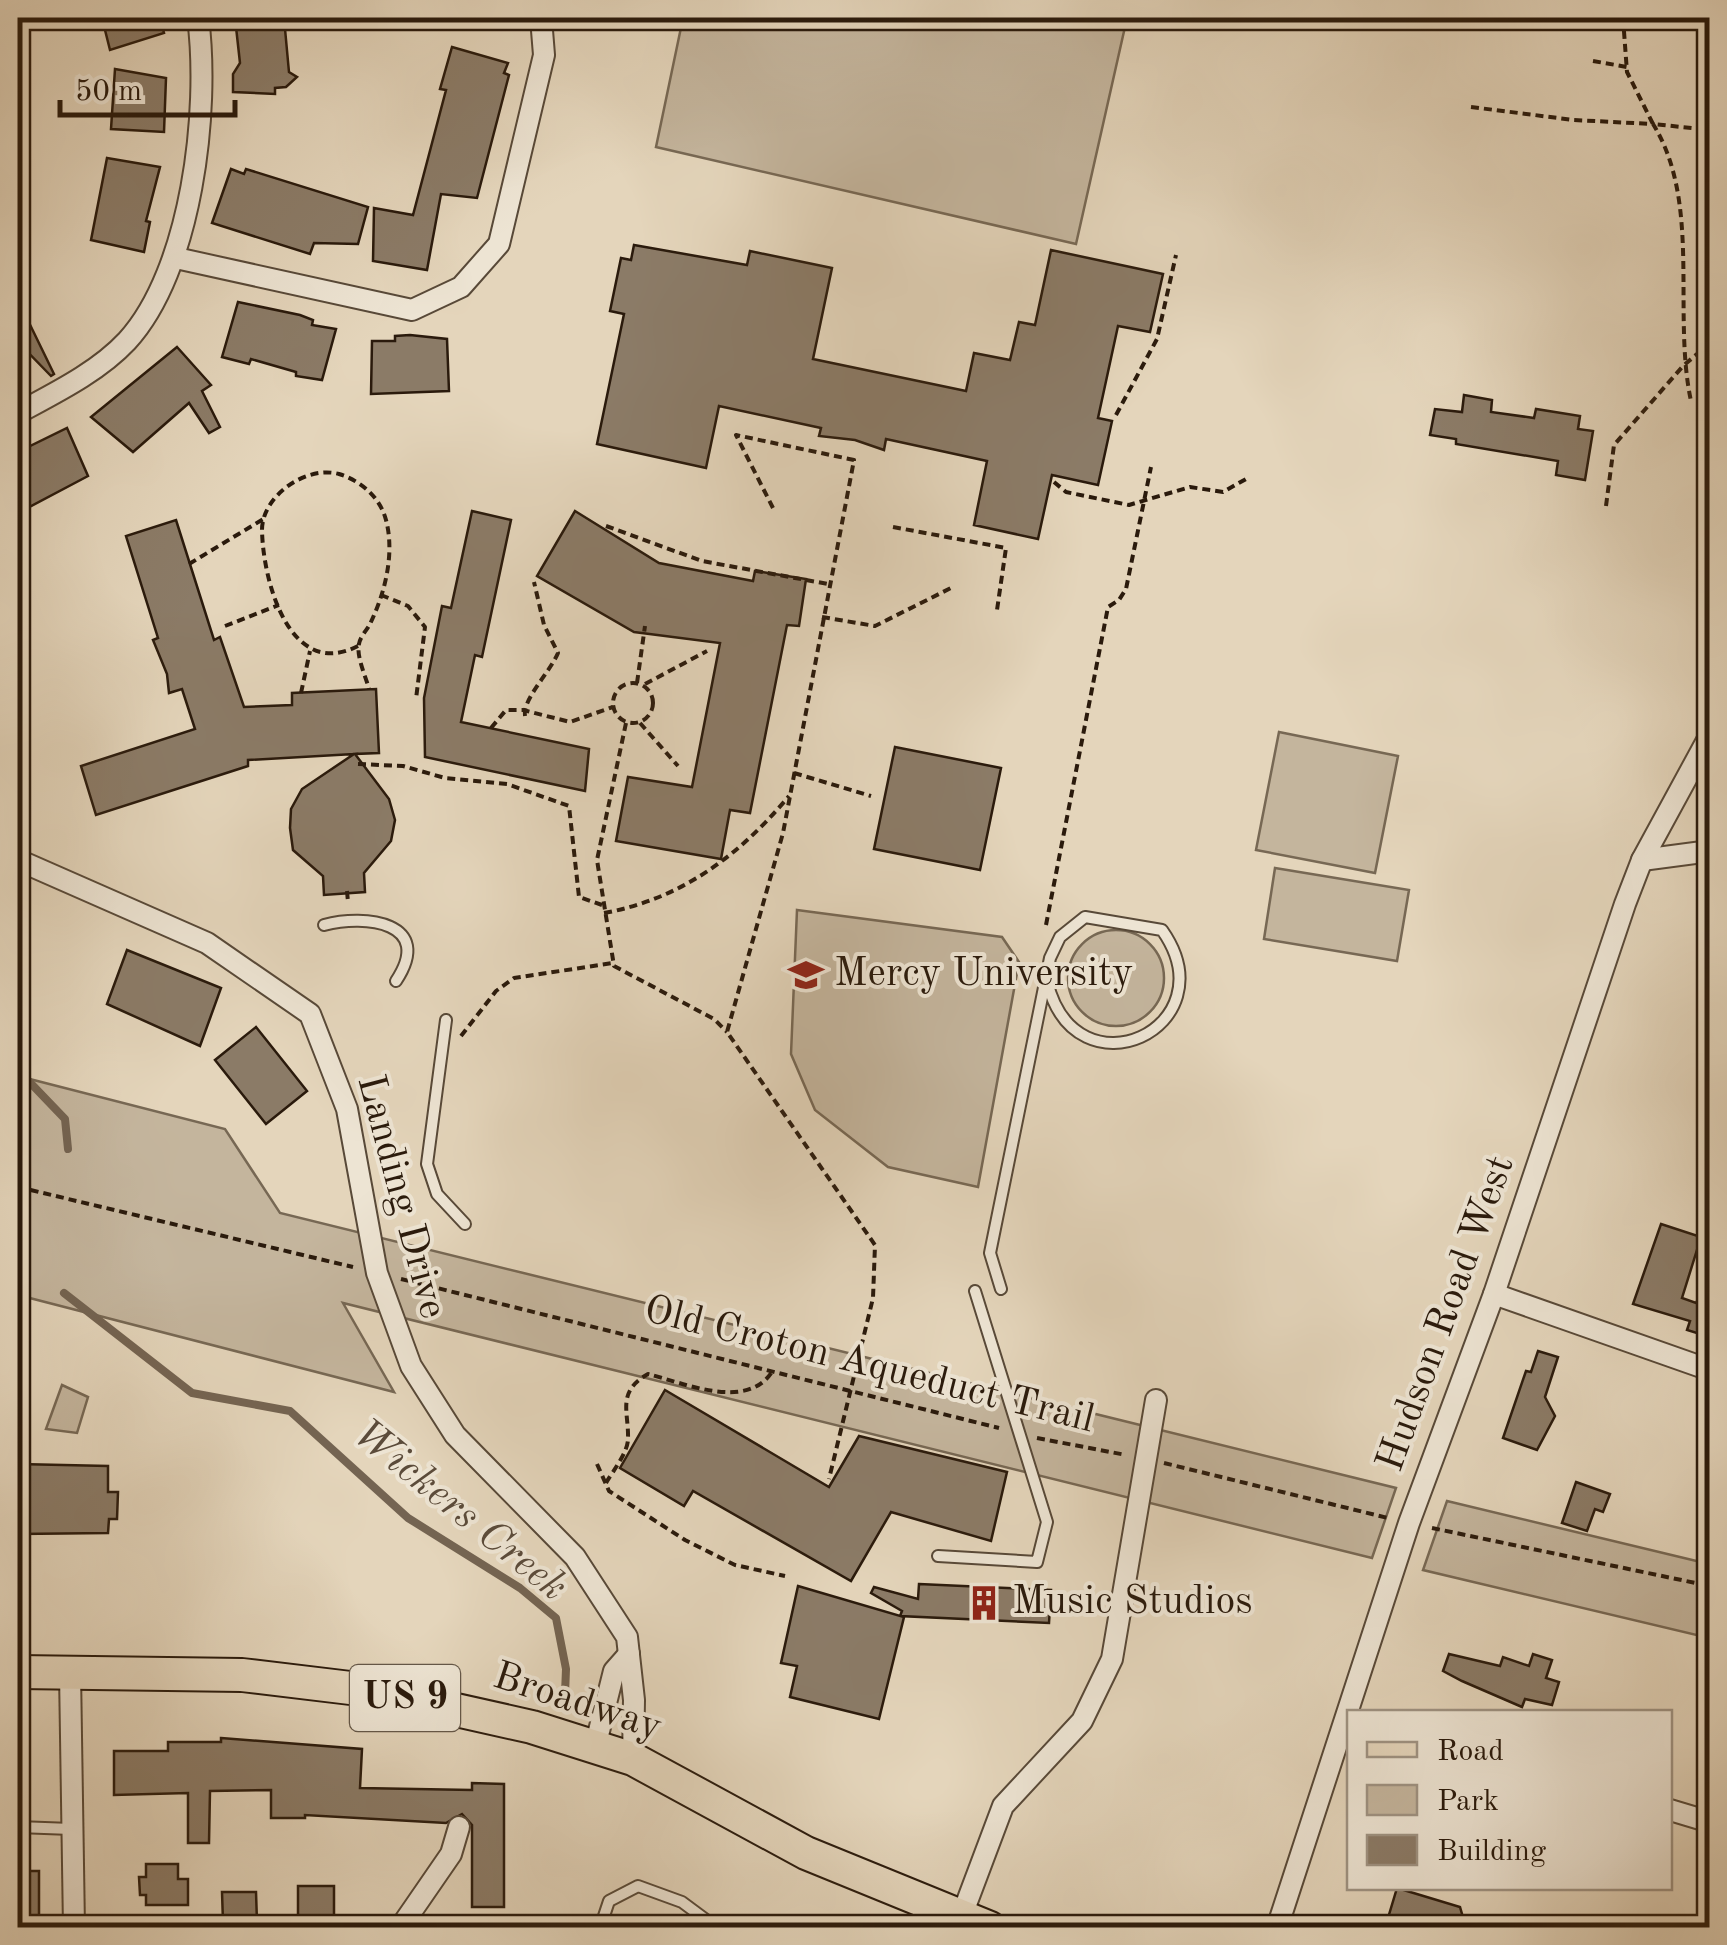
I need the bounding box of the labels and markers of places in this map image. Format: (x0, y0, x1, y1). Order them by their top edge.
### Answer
place label: Mercy University (834, 955, 1133, 995)
school or university icon: Mercy University (787, 956, 825, 994)
place label: Music Studios (1012, 1583, 1253, 1623)
building icon: Music Studios (965, 1584, 1003, 1622)

